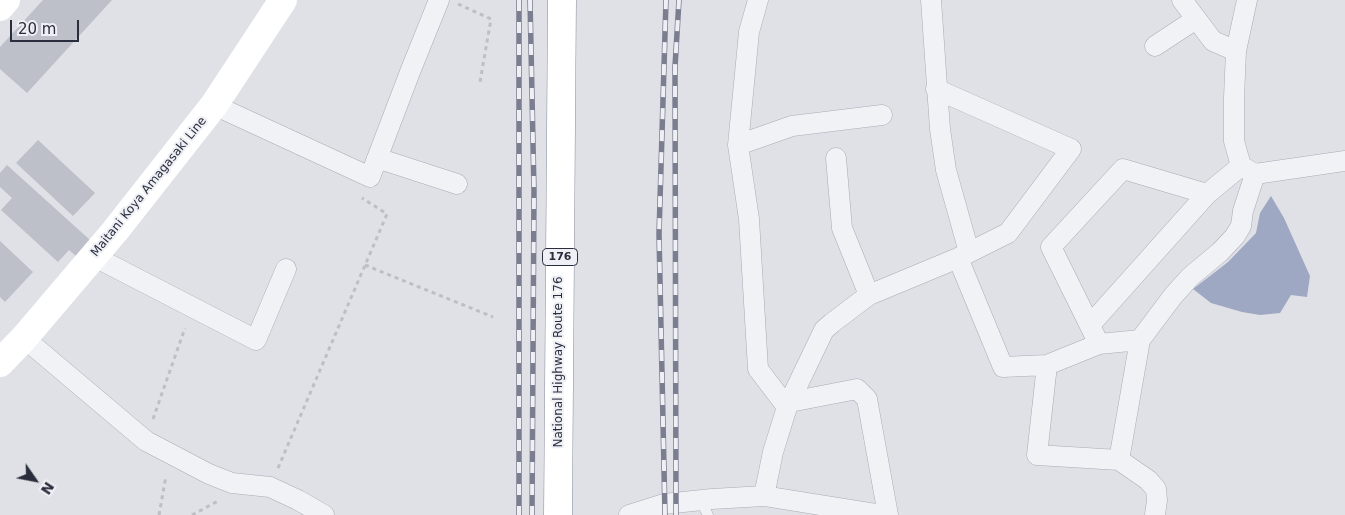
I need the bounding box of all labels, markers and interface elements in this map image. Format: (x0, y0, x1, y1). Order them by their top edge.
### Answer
scale bar (12, 10, 81, 42)
text: 20 m (18, 20, 56, 38)
street label: Maitani Koya Amagasaki Line (88, 114, 210, 260)
road number: 176 (542, 248, 578, 266)
street label: National Highway Route 176 (552, 276, 566, 448)
north arrow (10, 455, 60, 505)
text: N (38, 479, 57, 497)

